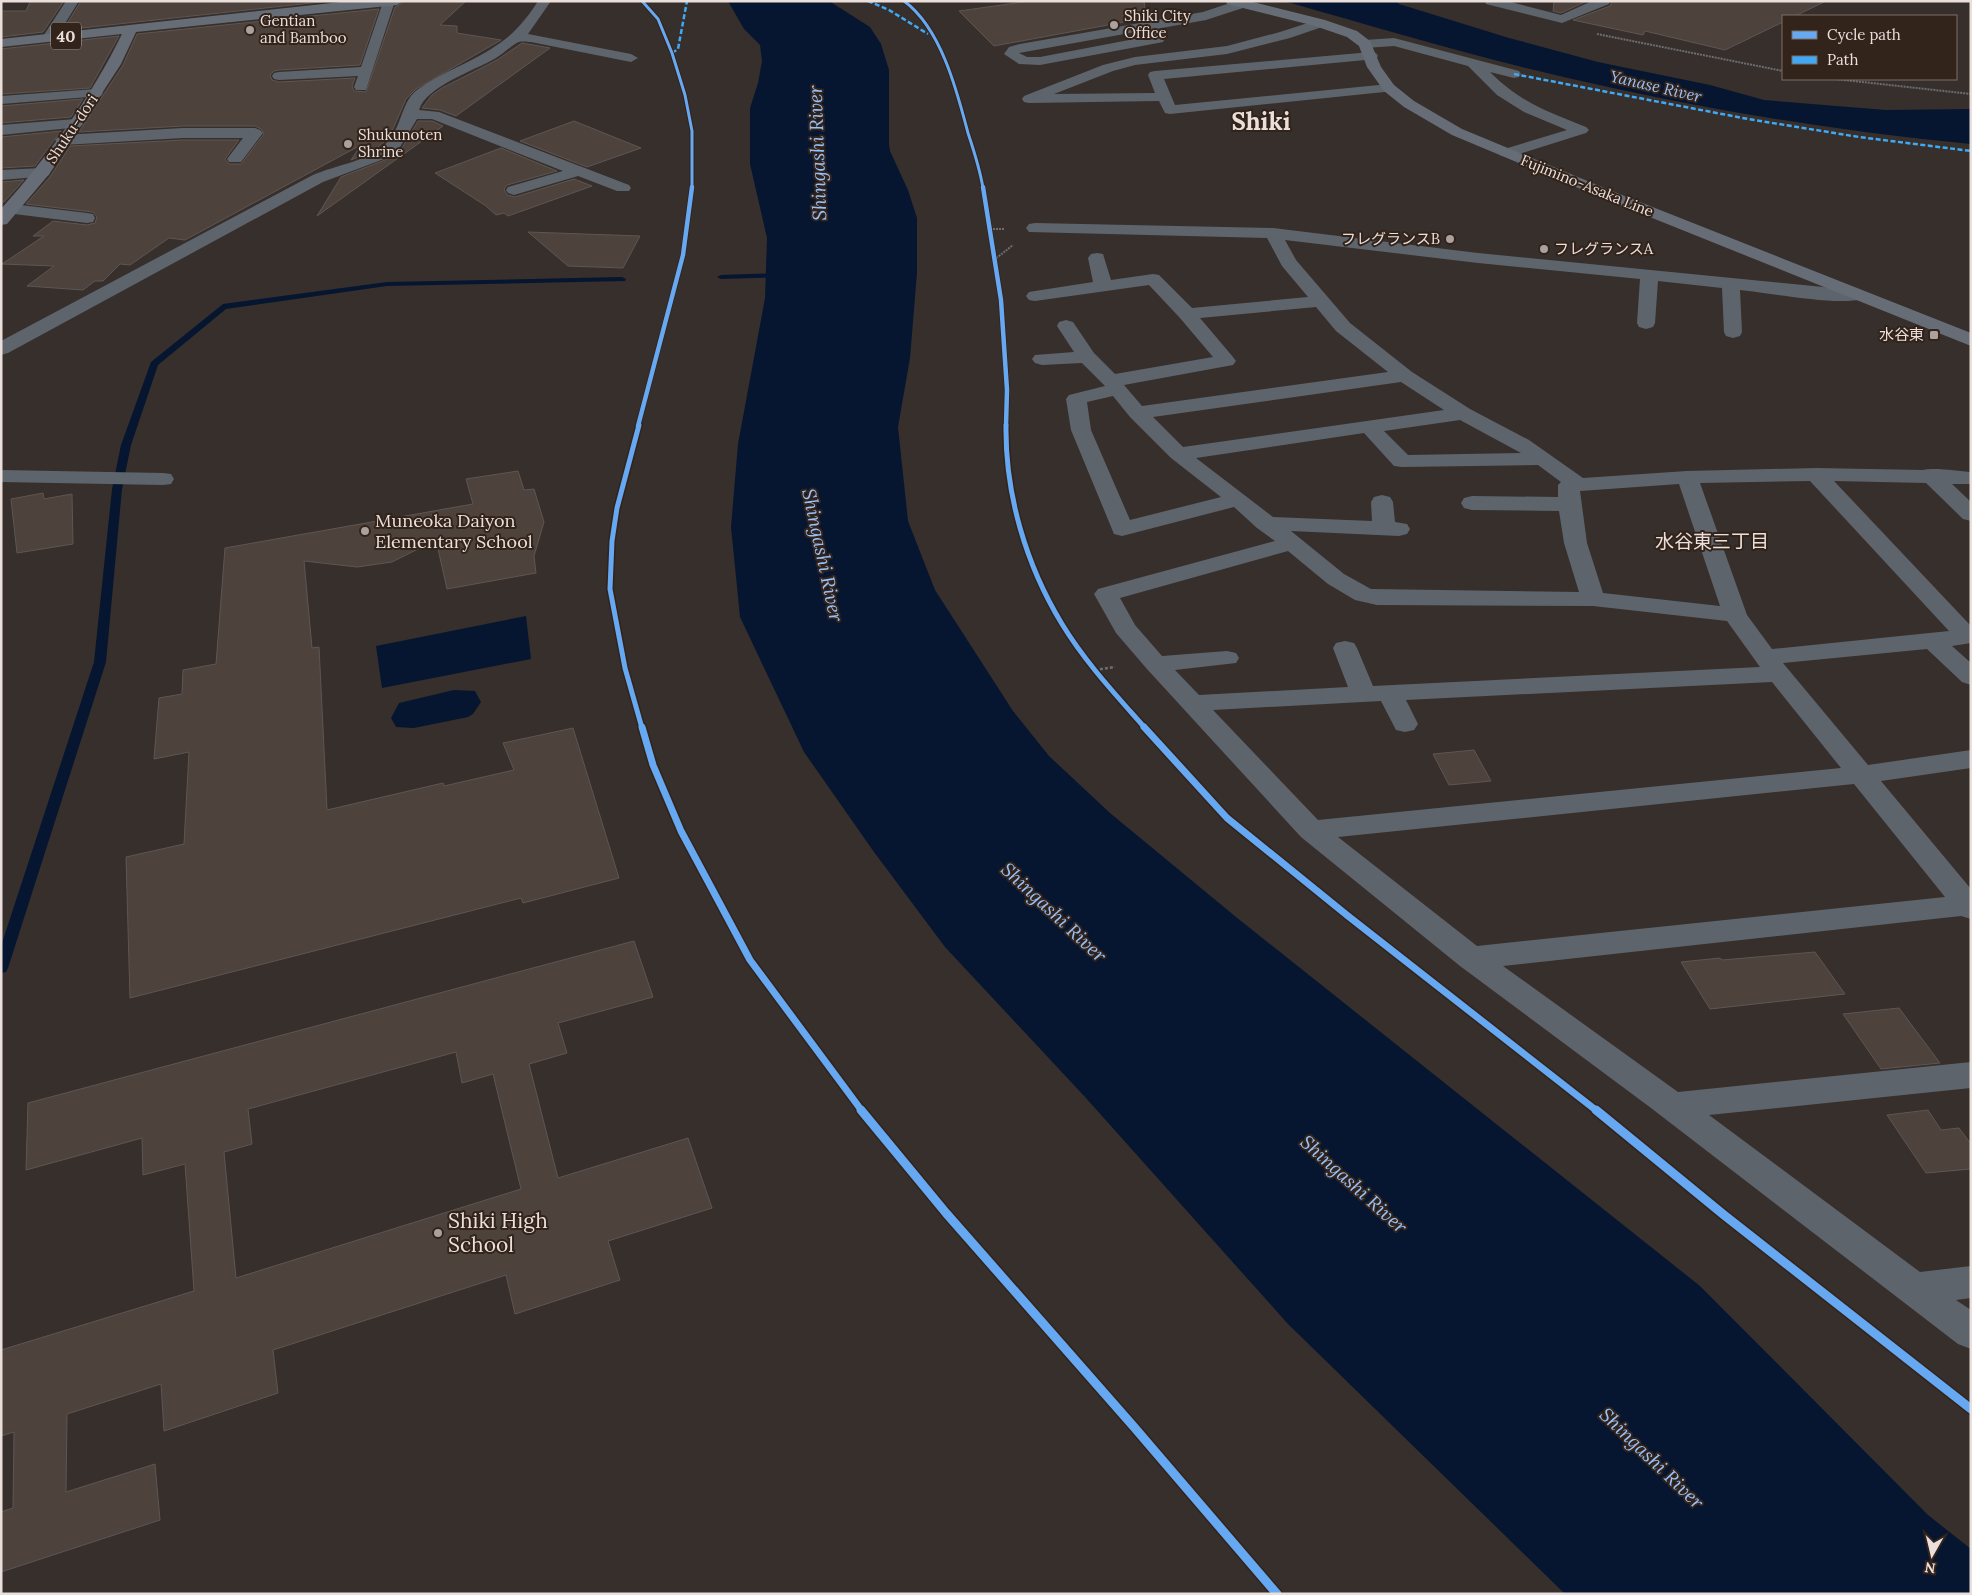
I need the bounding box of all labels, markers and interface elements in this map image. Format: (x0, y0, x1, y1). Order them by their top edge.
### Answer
place label: Shiki City Office (1124, 6, 1191, 42)
place label: Gentian and Bamboo (260, 11, 347, 47)
legend (1782, 15, 1957, 80)
marker: Shiki City Office (1108, 19, 1120, 31)
road number: 40 (51, 22, 81, 50)
marker: Gentian and Bamboo (244, 24, 256, 36)
text: Cycle path (1827, 25, 1901, 44)
text: Path (1827, 50, 1858, 69)
water label: Yanase River (1608, 66, 1704, 106)
water label: Shingashi River (803, 84, 831, 221)
street label: Shuku-dori (42, 91, 102, 167)
district label: Shiki (1231, 106, 1291, 137)
place label: Shukunoten Shrine (358, 125, 442, 161)
marker: Shukunoten Shrine (342, 138, 354, 150)
street label: Fujimino-Asaka Line (1518, 150, 1656, 221)
place label: フレグランスB (1341, 229, 1440, 248)
marker: フレグランスB (1444, 233, 1456, 245)
place label: フレグランスA (1554, 239, 1654, 258)
marker: フレグランスA (1538, 243, 1550, 255)
place label: 水谷東 (1879, 325, 1924, 344)
marker: 水谷東 (1928, 329, 1940, 341)
water label: Shingashi River (797, 486, 849, 624)
place label: Muneoka Daiyon Elementary School (375, 509, 533, 553)
marker: Muneoka Daiyon Elementary School (359, 525, 371, 537)
district label: 水谷東三丁目 (1655, 529, 1769, 553)
water label: Shingashi River (996, 857, 1112, 967)
water label: Shingashi River (1296, 1130, 1413, 1239)
place label: Shiki High School (448, 1207, 548, 1258)
marker: Shiki High School (432, 1227, 444, 1239)
water label: Shingashi River (1595, 1402, 1709, 1514)
north arrow (1907, 1530, 1957, 1580)
text: N (1923, 1558, 1937, 1578)

